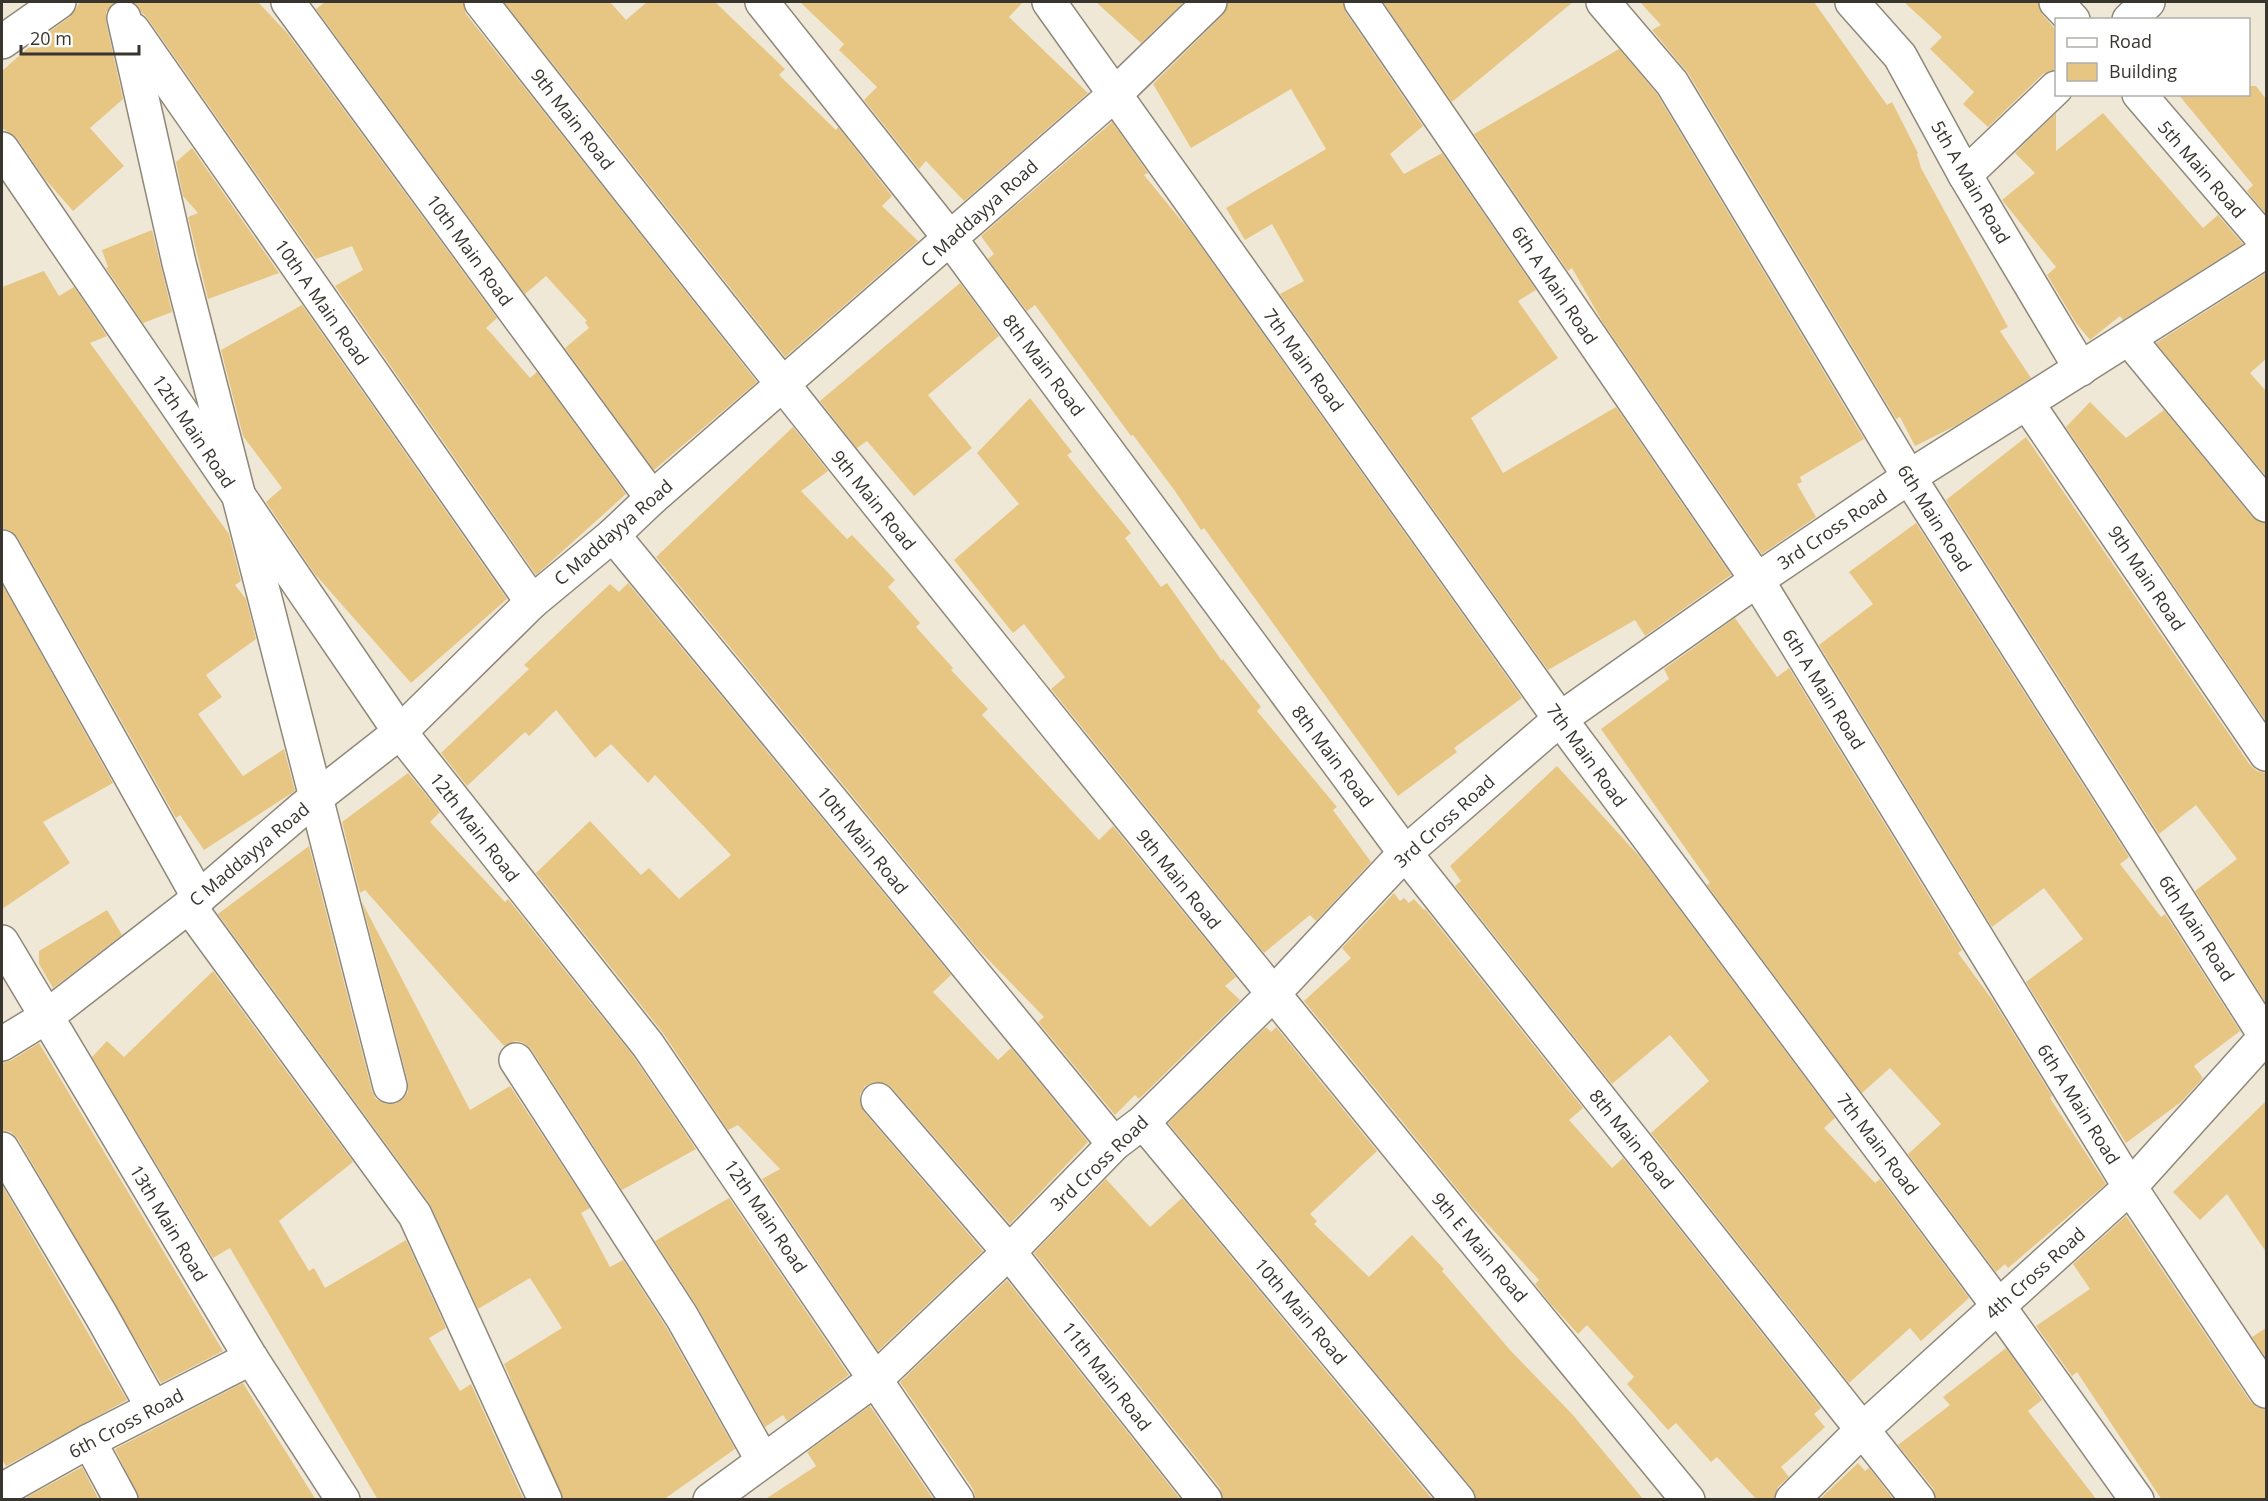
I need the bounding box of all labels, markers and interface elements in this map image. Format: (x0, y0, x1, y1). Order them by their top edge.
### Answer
scale bar (21, 18, 140, 56)
legend (2055, 18, 2250, 96)
text: 20 m (30, 26, 72, 50)
text: Road (2109, 29, 2152, 53)
text: Building (2109, 59, 2177, 83)
street label: 9th Main Road (526, 64, 620, 174)
street label: 5th Main Road (2153, 115, 2251, 223)
street label: 5th A Main Road (1926, 116, 2016, 248)
street label: C Maddayya Road (915, 154, 1043, 272)
street label: 10th Main Road (421, 190, 519, 310)
street label: 6th A Main Road (1506, 221, 1604, 349)
street label: 10th A Main Road (270, 234, 374, 370)
street label: 7th Main Road (1258, 304, 1350, 416)
street label: 8th Main Road (998, 309, 1090, 421)
street label: 12th Main Road (147, 370, 241, 492)
street label: 9th Main Road (826, 445, 922, 555)
street label: 6th Main Road (1893, 460, 1977, 576)
street label: C Maddayya Road (549, 474, 677, 590)
street label: 3rd Cross Road (1772, 483, 1892, 575)
street label: 9th Main Road (2103, 521, 2191, 635)
street label: 6th A Main Road (1777, 624, 1871, 754)
street label: 7th Main Road (1541, 699, 1633, 811)
street label: 8th Main Road (1287, 700, 1379, 812)
street label: 12th Main Road (425, 768, 525, 886)
street label: 3rd Cross Road (1389, 769, 1499, 873)
street label: 10th Main Road (812, 781, 914, 899)
street label: C Maddayya Road (184, 797, 314, 911)
street label: 9th Main Road (1131, 824, 1227, 934)
street label: 6th Main Road (2154, 870, 2240, 986)
street label: 6th A Main Road (2032, 1039, 2126, 1169)
street label: 8th Main Road (1584, 1084, 1680, 1194)
street label: 7th Main Road (1832, 1088, 1924, 1200)
street label: 3rd Cross Road (1045, 1110, 1153, 1216)
street label: 12th Main Road (719, 1155, 813, 1277)
street label: 13th Main Road (125, 1160, 213, 1286)
street label: 9th E Main Road (1427, 1187, 1533, 1307)
street label: 4th Cross Road (1980, 1222, 2090, 1324)
street label: 10th Main Road (1249, 1253, 1353, 1369)
street label: 11th Main Road (1057, 1317, 1157, 1435)
street label: 6th Cross Road (64, 1383, 188, 1463)

